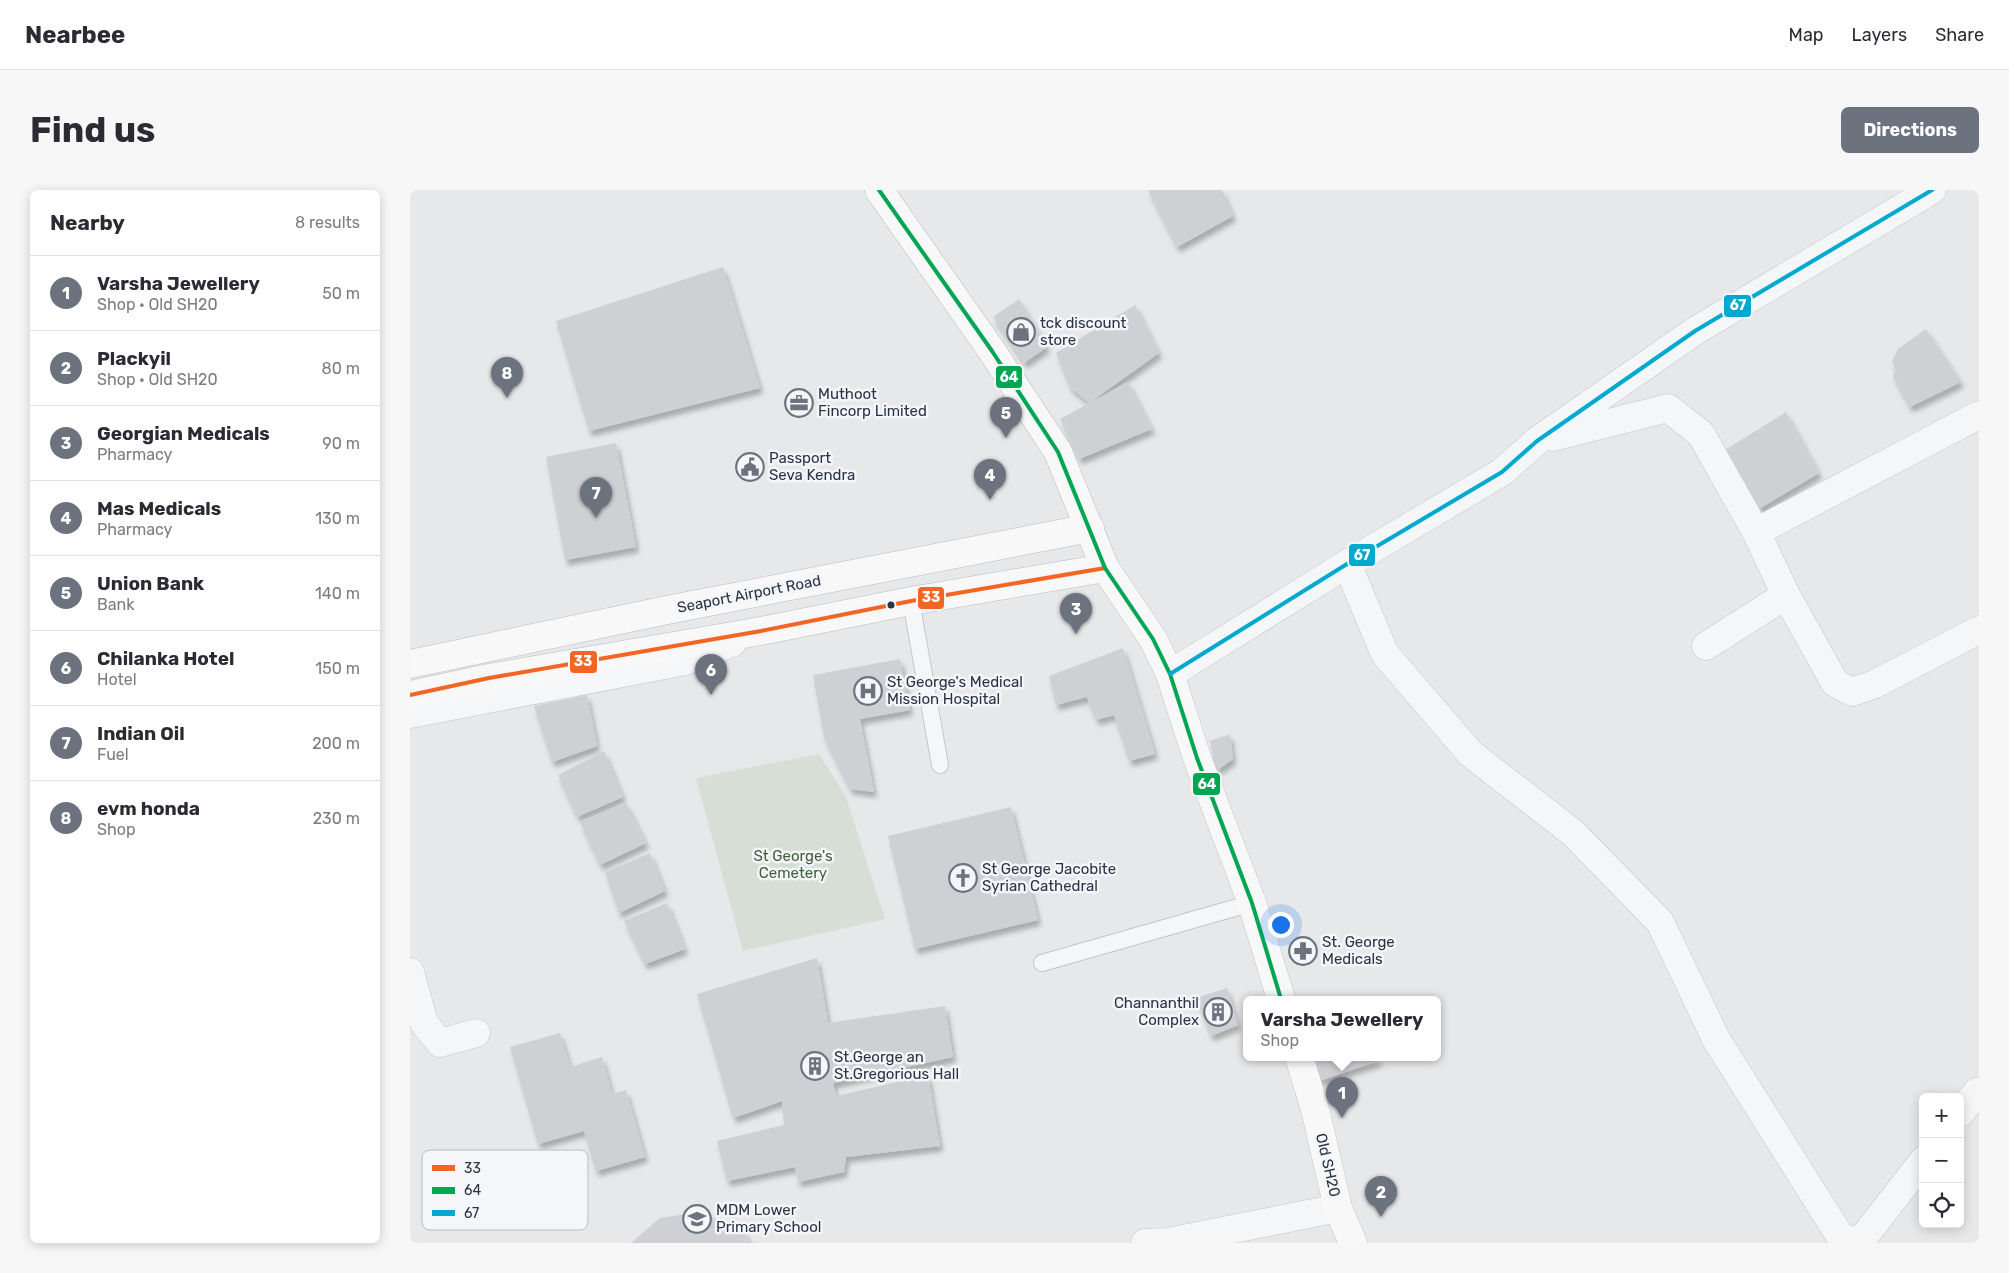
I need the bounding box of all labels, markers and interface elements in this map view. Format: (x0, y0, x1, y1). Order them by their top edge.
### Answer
text: Nearbee (25, 21, 125, 49)
text: Map (1789, 24, 1824, 46)
text: Layers (1852, 24, 1907, 46)
text: Share (1935, 24, 1984, 46)
button: Directions (1841, 107, 1979, 153)
text: Find us (30, 109, 155, 151)
text: Nearby (50, 210, 125, 235)
text: 8 results (295, 213, 360, 232)
text: Varsha Jewellery (97, 272, 260, 295)
text: 1 (62, 284, 70, 303)
text: 50 m (322, 284, 360, 303)
line badge: 67 (1723, 294, 1752, 318)
text: Shop · Old SH20 (97, 295, 218, 314)
text: 67 (1730, 297, 1746, 314)
place label: tck discount store (1040, 314, 1127, 349)
shop icon: tck discount store (1006, 317, 1036, 347)
text: Plackyil (97, 347, 171, 370)
pin: 8 (491, 357, 523, 398)
text: 2 (61, 359, 71, 378)
text: 80 m (322, 359, 360, 378)
line badge: 64 (995, 365, 1023, 389)
text: 64 (1000, 369, 1019, 386)
text: Shop · Old SH20 (97, 370, 218, 389)
place label: Muthoot Fincorp Limited (818, 385, 927, 420)
office icon: Muthoot Fincorp Limited (784, 388, 814, 418)
pin: 5 (990, 397, 1022, 438)
text: Georgian Medicals (97, 422, 270, 445)
text: 3 (61, 434, 71, 453)
text: 90 m (322, 434, 360, 453)
text: Pharmacy (97, 445, 172, 464)
place label: Passport Seva Kendra (769, 449, 855, 484)
public building icon: Passport Seva Kendra (735, 452, 765, 482)
pin: 4 (974, 459, 1006, 500)
pin: 7 (580, 477, 612, 518)
text: Mas Medicals (97, 497, 221, 520)
text: 4 (61, 509, 71, 528)
text: 130 m (315, 509, 360, 528)
text: Pharmacy (97, 520, 172, 539)
line badge: 67 (1348, 543, 1376, 567)
text: 67 (1354, 547, 1370, 564)
street label: Seaport Airport Road (676, 571, 822, 617)
text: Union Bank (97, 572, 204, 595)
text: 5 (61, 584, 71, 603)
text: 140 m (315, 584, 360, 603)
line badge: 33 (917, 586, 945, 610)
text: 33 (922, 589, 940, 606)
pin: 3 (1060, 593, 1092, 634)
text: Bank (97, 595, 134, 614)
unlabelled marker (886, 600, 896, 610)
text: Chilanka Hotel (97, 647, 234, 670)
line badge: 33 (569, 650, 598, 674)
text: 33 (574, 653, 592, 670)
pin: 6 (695, 654, 727, 695)
text: 6 (61, 659, 71, 678)
text: 150 m (315, 659, 360, 678)
text: Hotel (97, 670, 137, 689)
place label: St George's Medical Mission Hospital (887, 673, 1023, 708)
hospital icon: St George's Medical Mission Hospital (853, 676, 883, 706)
text: Indian Oil (97, 722, 185, 745)
text: 7 (61, 734, 71, 753)
text: 200 m (312, 734, 360, 753)
text: Fuel (97, 745, 129, 764)
line badge: 64 (1192, 772, 1221, 796)
text: 64 (1198, 776, 1217, 793)
text: evm honda (97, 797, 200, 820)
text: 8 (61, 809, 71, 828)
text: 230 m (313, 809, 360, 828)
text: Shop (97, 820, 135, 839)
park label: St George's Cemetery (753, 847, 833, 882)
place label: St George Jacobite Syrian Cathedral (982, 860, 1116, 895)
church icon: St George Jacobite Syrian Cathedral (948, 863, 978, 893)
your location (1268, 912, 1294, 938)
place label: St. George Medicals (1322, 933, 1395, 968)
pharmacy icon: St. George Medicals (1288, 936, 1318, 966)
place label: Channanthil Complex (1114, 994, 1199, 1029)
popup (1243, 996, 1441, 1061)
building icon: Channanthil Complex (1203, 997, 1233, 1027)
text: Varsha Jewellery (1261, 1008, 1423, 1031)
text: Shop (1261, 1031, 1299, 1050)
place label: St.George an St.Gregorious Hall (834, 1048, 959, 1083)
building icon: St.George an St.Gregorious Hall (800, 1051, 830, 1081)
pin: 1 (1326, 1077, 1358, 1118)
map controls (1919, 1093, 1964, 1228)
button: + (1919, 1093, 1964, 1138)
street label: Old SH20 (1312, 1131, 1344, 1199)
button: − (1919, 1138, 1964, 1183)
legend (422, 1150, 588, 1230)
text: 33 (464, 1160, 481, 1177)
pin: 2 (1365, 1176, 1397, 1217)
text: 64 (464, 1182, 481, 1199)
button: locate (1919, 1183, 1964, 1228)
place label: MDM Lower Primary School (716, 1201, 821, 1236)
school or university icon: MDM Lower Primary School (682, 1204, 712, 1234)
text: 67 (464, 1205, 479, 1222)

